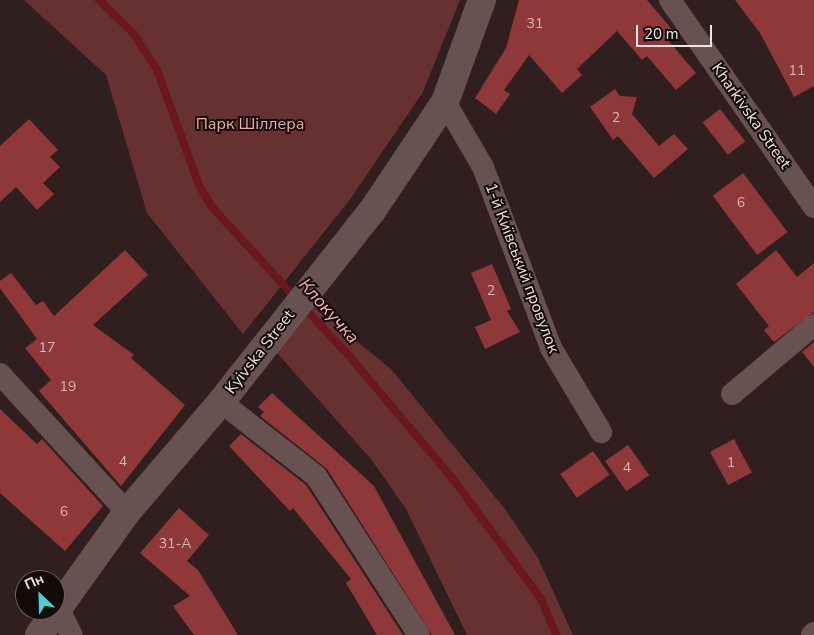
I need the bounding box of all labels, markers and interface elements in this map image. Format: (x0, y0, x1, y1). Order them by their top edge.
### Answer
scale bar (639, 15, 715, 47)
house number: 31 (527, 16, 543, 32)
text: 20 m (644, 24, 679, 44)
street label: Kharkivska Street (707, 59, 795, 173)
house number: 11 (789, 63, 805, 79)
house number: 2 (612, 110, 620, 126)
park label: Парк Шіллера (196, 114, 304, 134)
street label: 1-й Київський провулок (481, 180, 563, 356)
house number: 6 (737, 195, 745, 211)
water label: Клокучка (294, 274, 364, 348)
house number: 2 (487, 283, 495, 299)
street label: Kyivska Street (221, 306, 299, 398)
house number: 17 (39, 340, 55, 356)
house number: 19 (60, 379, 76, 395)
house number: 4 (119, 454, 127, 470)
house number: 1 (727, 455, 735, 471)
house number: 4 (623, 460, 631, 476)
house number: 6 (60, 504, 68, 520)
house number: 31-А (159, 536, 191, 552)
text: Пн (21, 569, 47, 594)
north arrow (15, 570, 65, 620)

